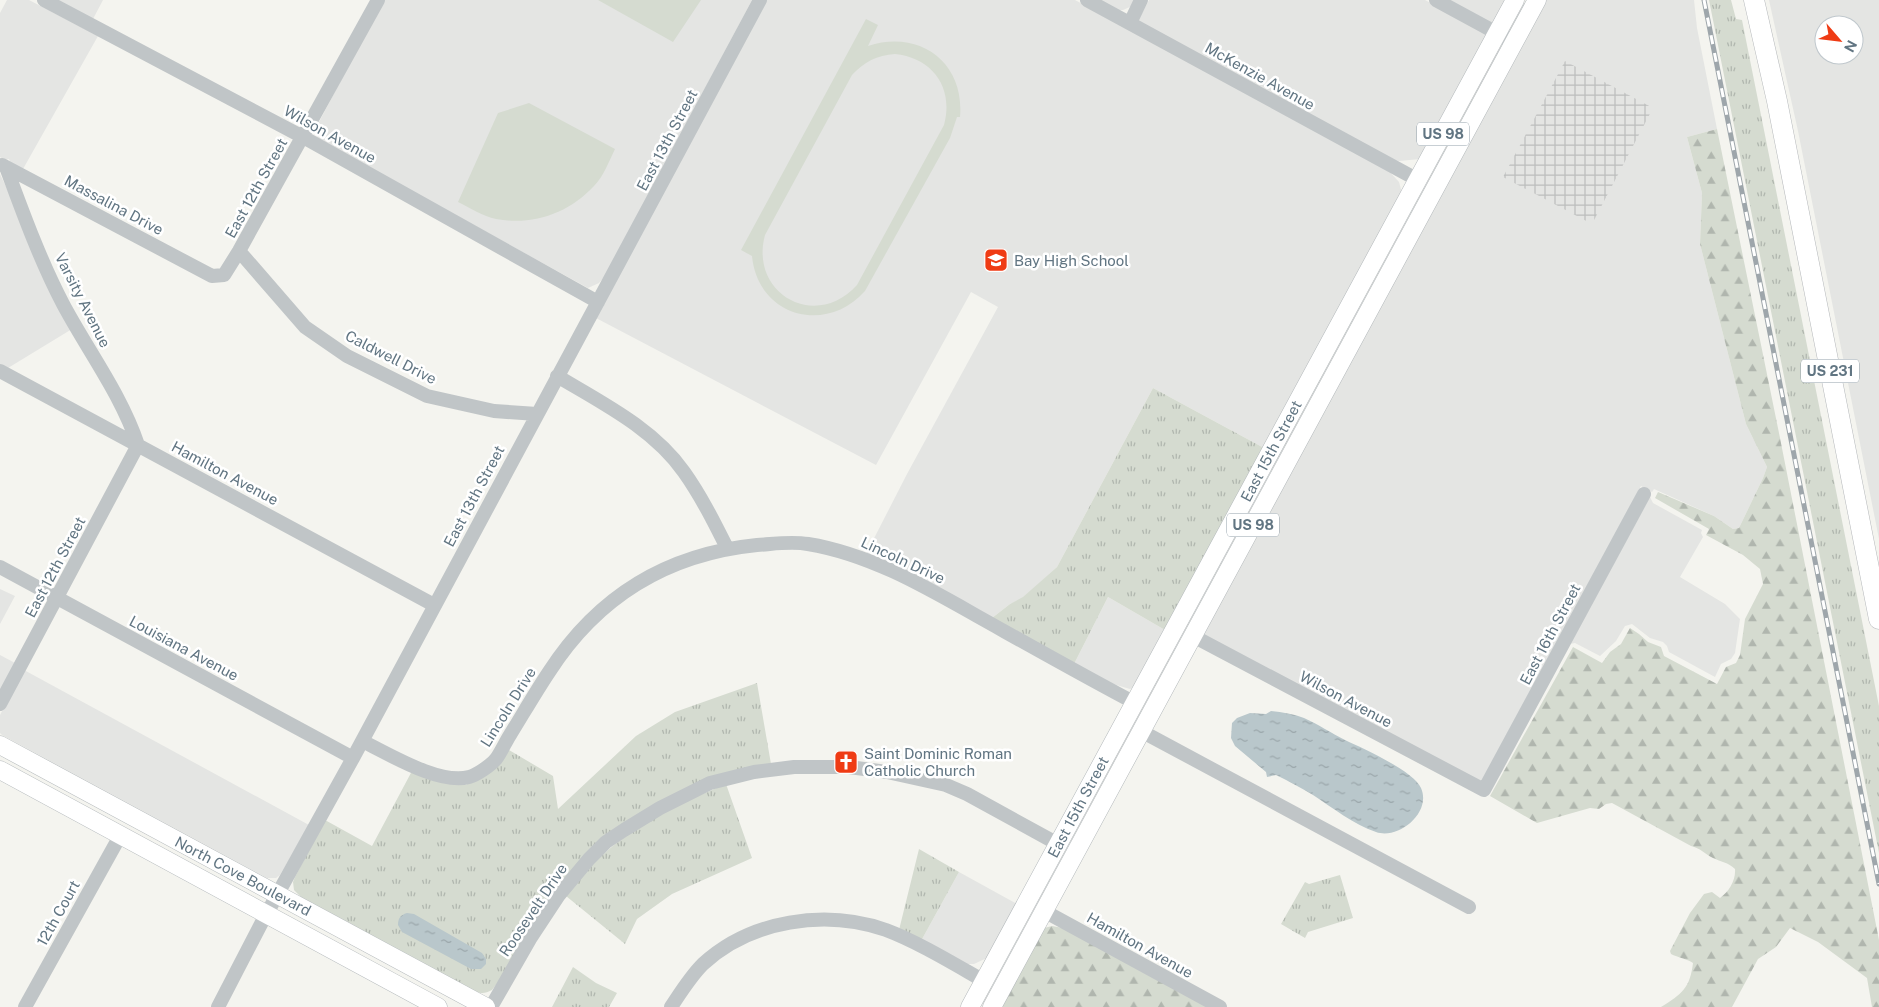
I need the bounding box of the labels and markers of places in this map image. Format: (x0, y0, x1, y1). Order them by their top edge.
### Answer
school or university icon: Bay High School (983, 247, 1009, 273)
place label: Bay High School (1014, 252, 1129, 269)
place label: Saint Dominic Roman Catholic Church (864, 745, 1012, 779)
church icon: Saint Dominic Roman Catholic Church (833, 749, 859, 775)

